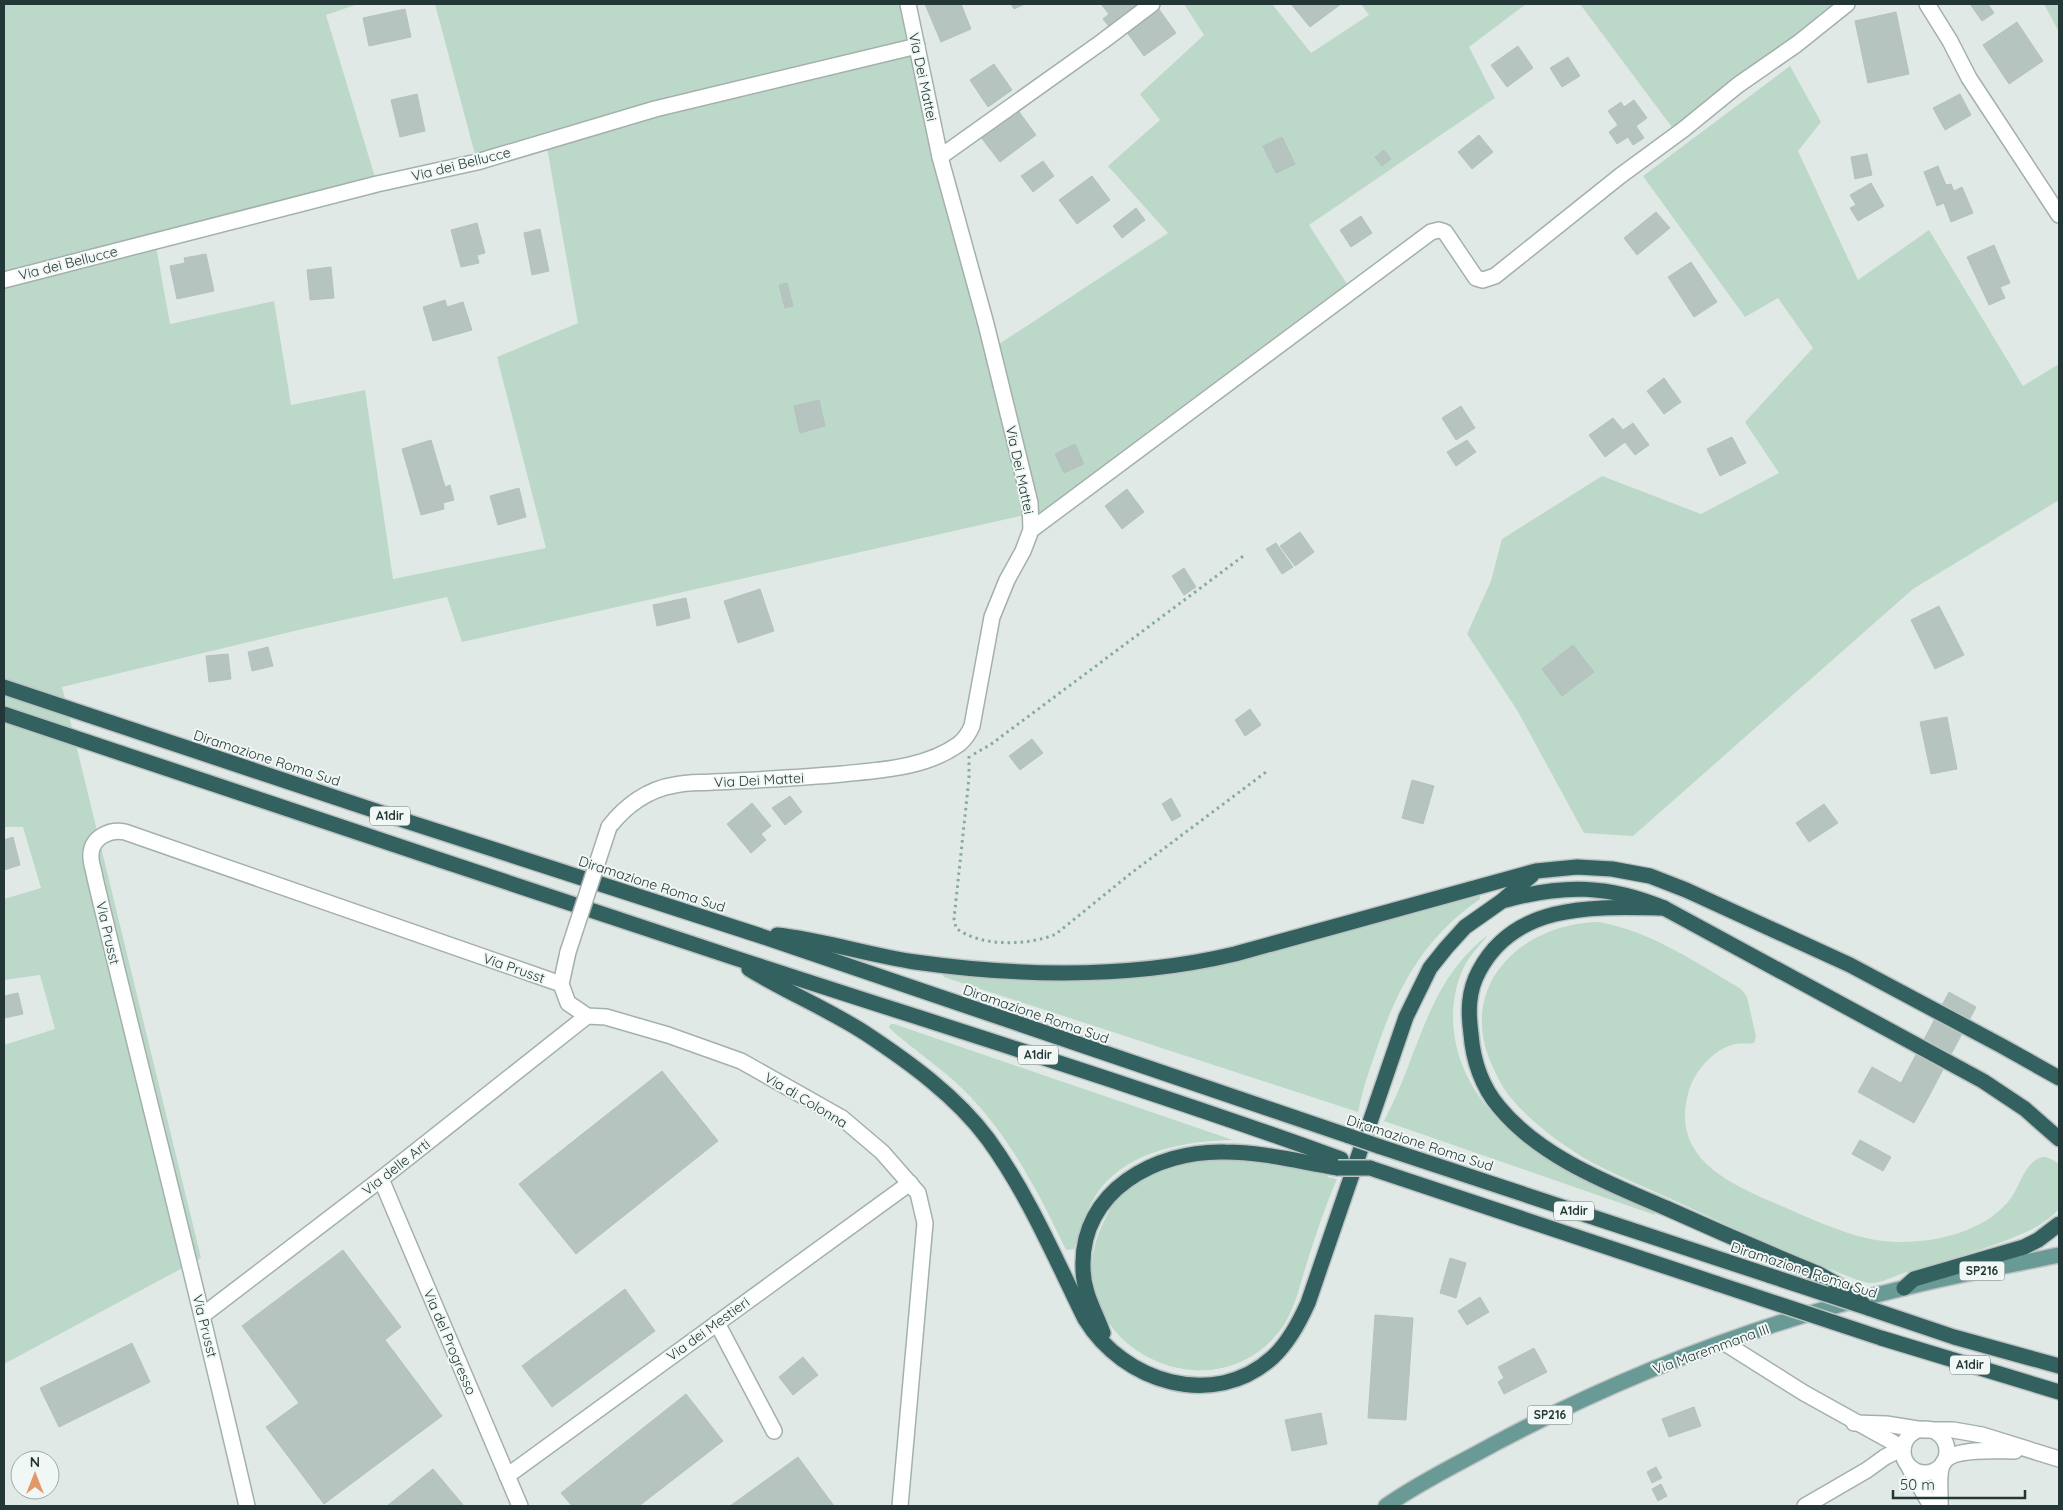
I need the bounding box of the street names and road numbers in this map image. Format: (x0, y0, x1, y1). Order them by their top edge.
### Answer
street label: Via Dei Mattei (905, 31, 941, 123)
street label: Via dei Bellucce (410, 143, 513, 185)
street label: Via dei Bellucce (17, 242, 120, 284)
street label: Via Dei Mattei (1002, 424, 1038, 516)
street label: Diramazione Roma Sud (191, 726, 343, 790)
street label: Via Dei Mattei (714, 769, 804, 791)
road number: A1dir (370, 806, 410, 826)
street label: Diramazione Roma Sud (576, 852, 728, 916)
street label: Via Prusst (92, 900, 124, 967)
street label: Via Prusst (481, 949, 548, 987)
street label: Diramazione Roma Sud (961, 981, 1111, 1047)
road number: A1dir (1018, 1046, 1058, 1064)
street label: Via di Colonna (761, 1068, 851, 1132)
street label: Diramazione Roma Sud (1344, 1111, 1496, 1175)
street label: Via delle Arti (358, 1135, 434, 1199)
road number: A1dir (1554, 1202, 1594, 1220)
street label: Diramazione Roma Sud (1728, 1238, 1880, 1302)
road number: SP216 (1960, 1262, 2004, 1280)
street label: Via del Progresso (420, 1286, 480, 1398)
street label: Via Prusst (189, 1293, 222, 1360)
street label: Via dei Mestieri (663, 1293, 753, 1365)
street label: Via Maremmana III (1650, 1320, 1772, 1378)
road number: A1dir (1950, 1356, 1990, 1374)
road number: SP216 (1528, 1406, 1572, 1424)

